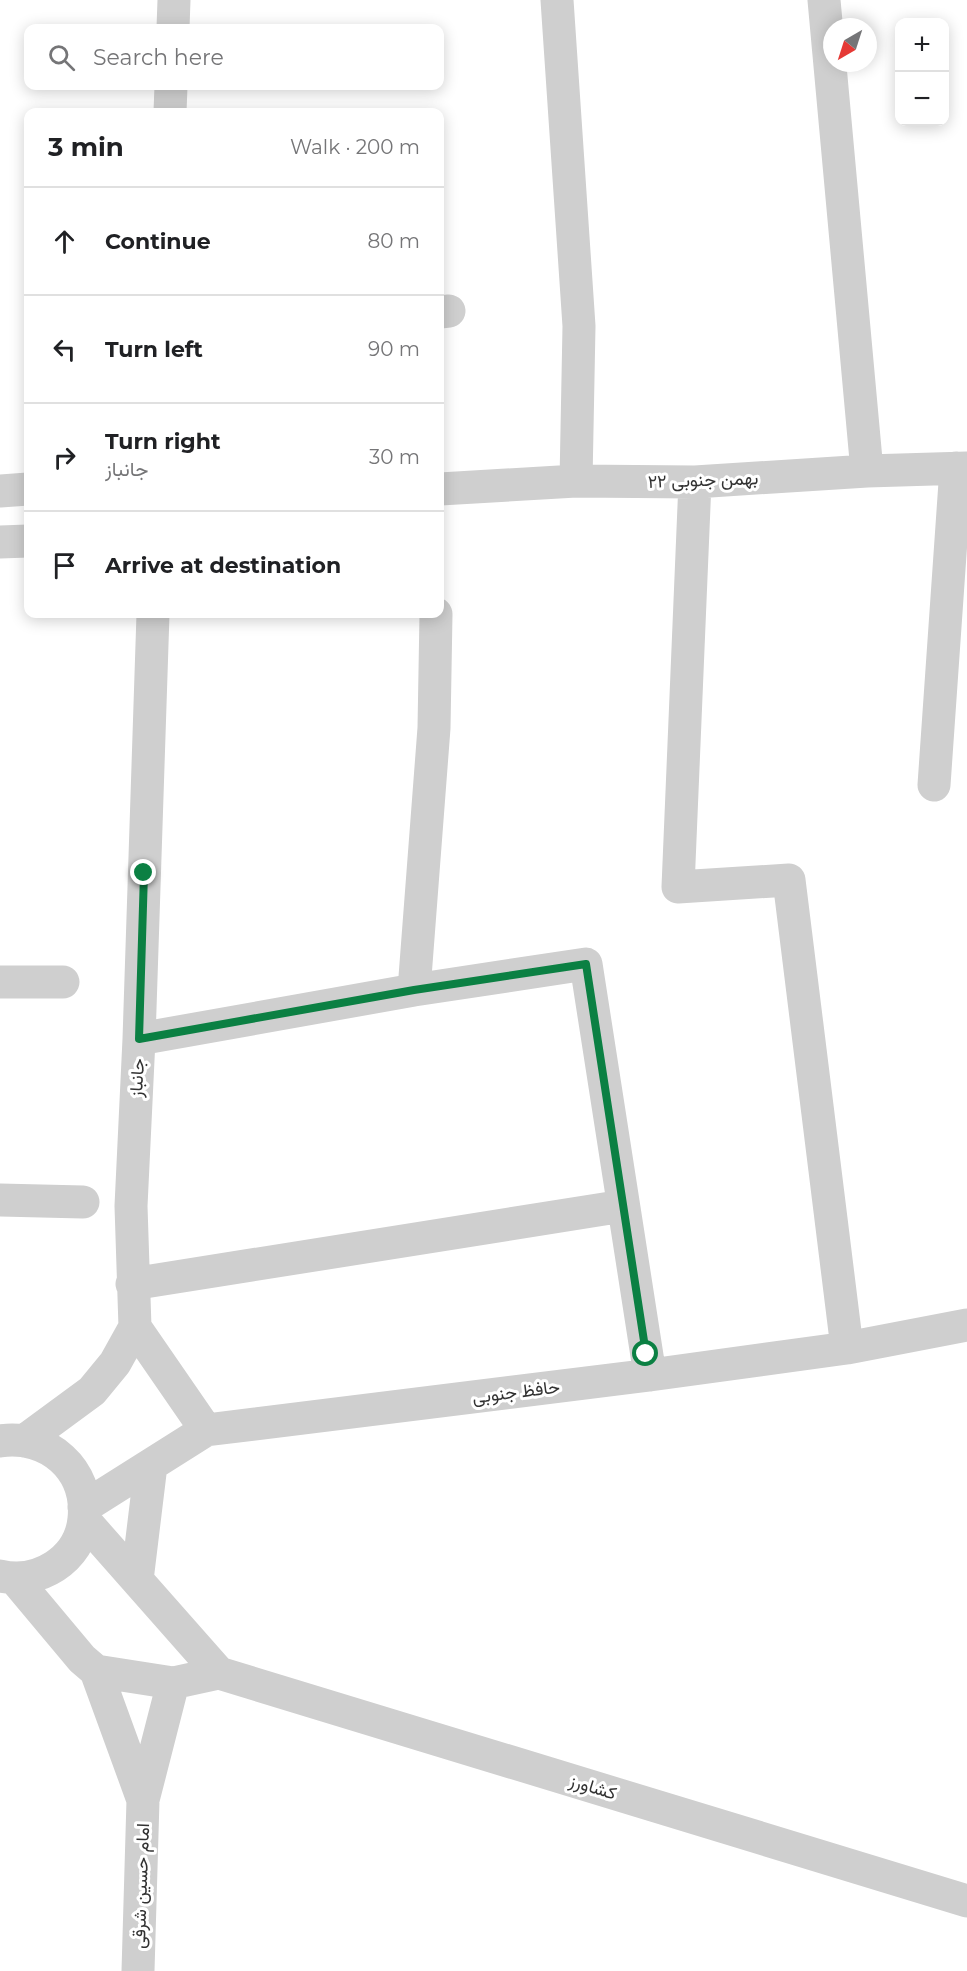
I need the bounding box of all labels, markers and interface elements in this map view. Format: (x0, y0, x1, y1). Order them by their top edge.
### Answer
north arrow (823, 18, 877, 72)
map controls (895, 18, 949, 126)
button: + (895, 18, 949, 72)
search box (24, 24, 444, 90)
icon: search (45, 41, 78, 74)
text: Search here (93, 44, 224, 71)
button: − (895, 72, 949, 126)
text: 3 min (48, 131, 124, 163)
text: Walk · 200 m (290, 135, 420, 159)
icon: ahead (48, 225, 81, 258)
text: Continue (105, 228, 211, 255)
text: 80 m (368, 229, 420, 253)
icon: left (48, 333, 81, 366)
text: Turn left (105, 336, 203, 363)
text: 90 m (368, 337, 420, 361)
text: Turn right (105, 428, 220, 455)
icon: right (48, 441, 81, 474)
text: 30 m (369, 445, 420, 469)
text: جانباز (105, 457, 148, 481)
street label: ۲۲ بهمن جنوبی (647, 467, 759, 493)
icon: arrive (48, 549, 81, 582)
text: Arrive at destination (105, 552, 341, 579)
route end (130, 859, 156, 885)
street label: جانباز (125, 1058, 149, 1099)
route start (632, 1340, 658, 1366)
street label: حافظ جنوبی (471, 1376, 561, 1408)
street label: کشاورز (566, 1769, 619, 1805)
street label: امام حسین شرقی (128, 1823, 155, 1949)

